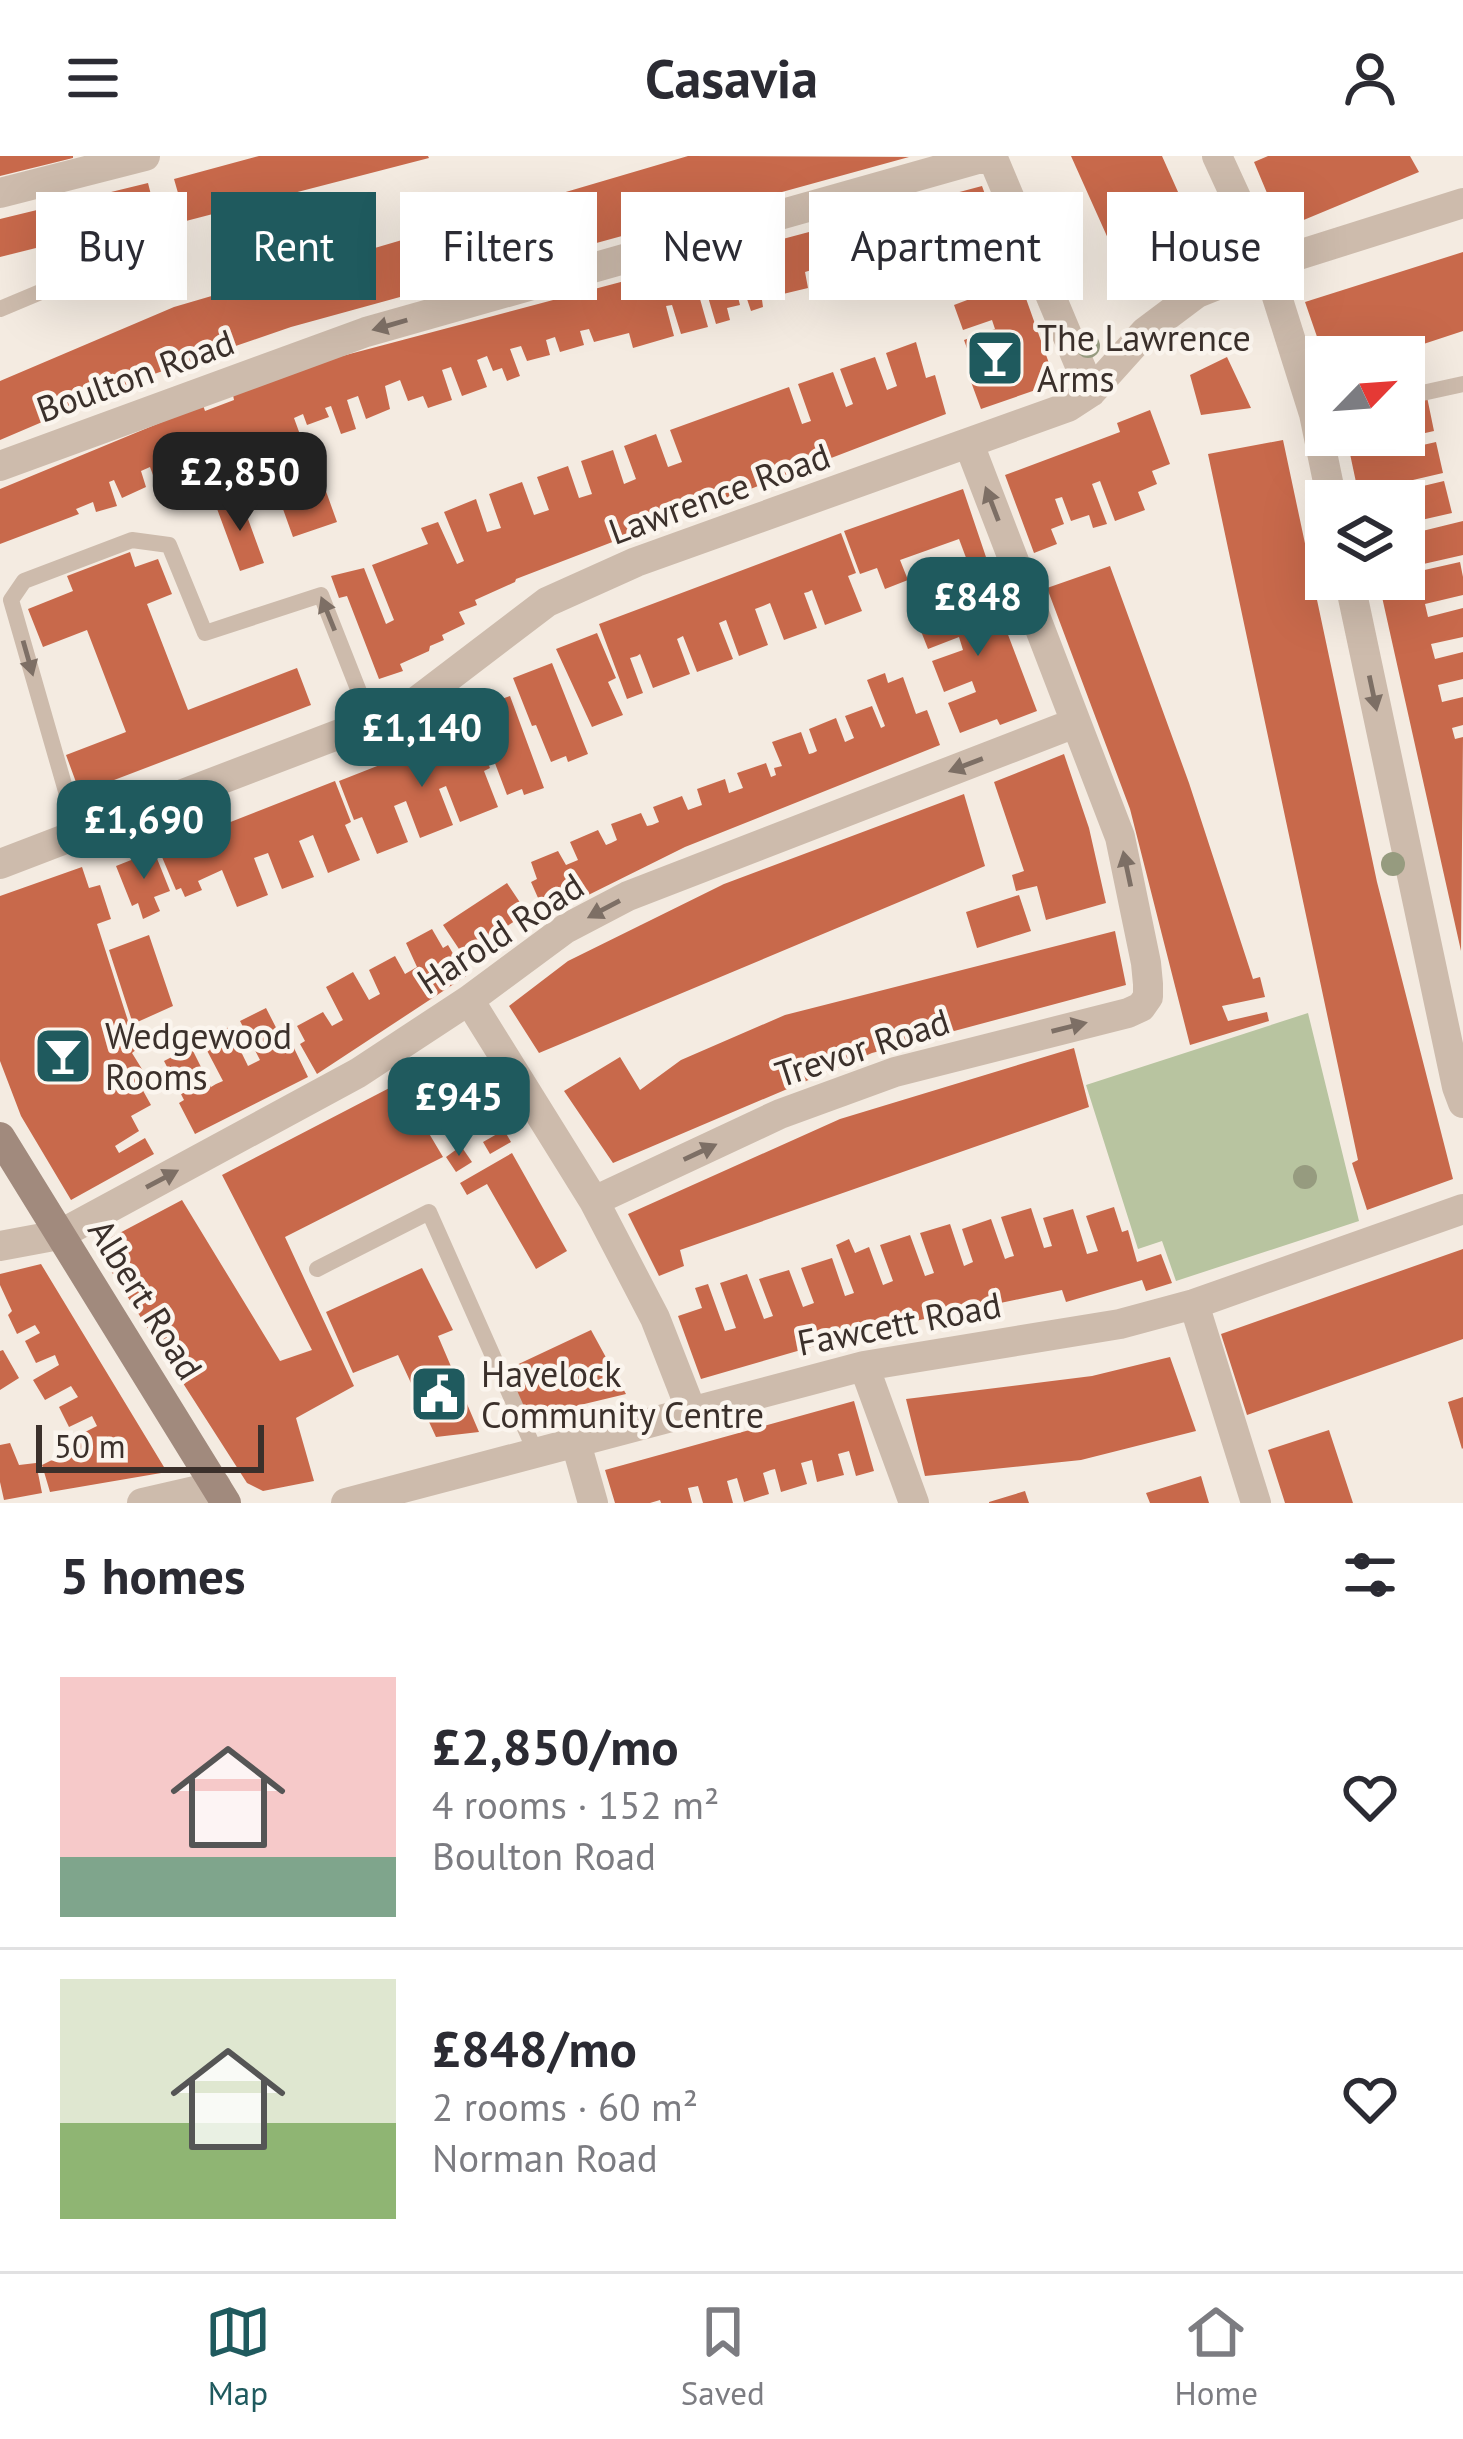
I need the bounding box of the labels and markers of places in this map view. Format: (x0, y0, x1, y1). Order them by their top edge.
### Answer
place label: The Lawrence Arms (1037, 314, 1251, 402)
bar icon: The Lawrence Arms (964, 327, 1026, 389)
pin: £2,850 (142, 432, 338, 534)
pin: £848 (907, 557, 1049, 659)
pin: £1,140 (324, 688, 520, 790)
pin: £1,690 (46, 780, 242, 882)
place label: Wedgewood Rooms (105, 1012, 292, 1100)
bar icon: Wedgewood Rooms (32, 1025, 94, 1087)
pin: £945 (388, 1057, 530, 1159)
place label: Havelock Community Centre (481, 1350, 764, 1438)
public building icon: Havelock Community Centre (408, 1363, 470, 1425)

